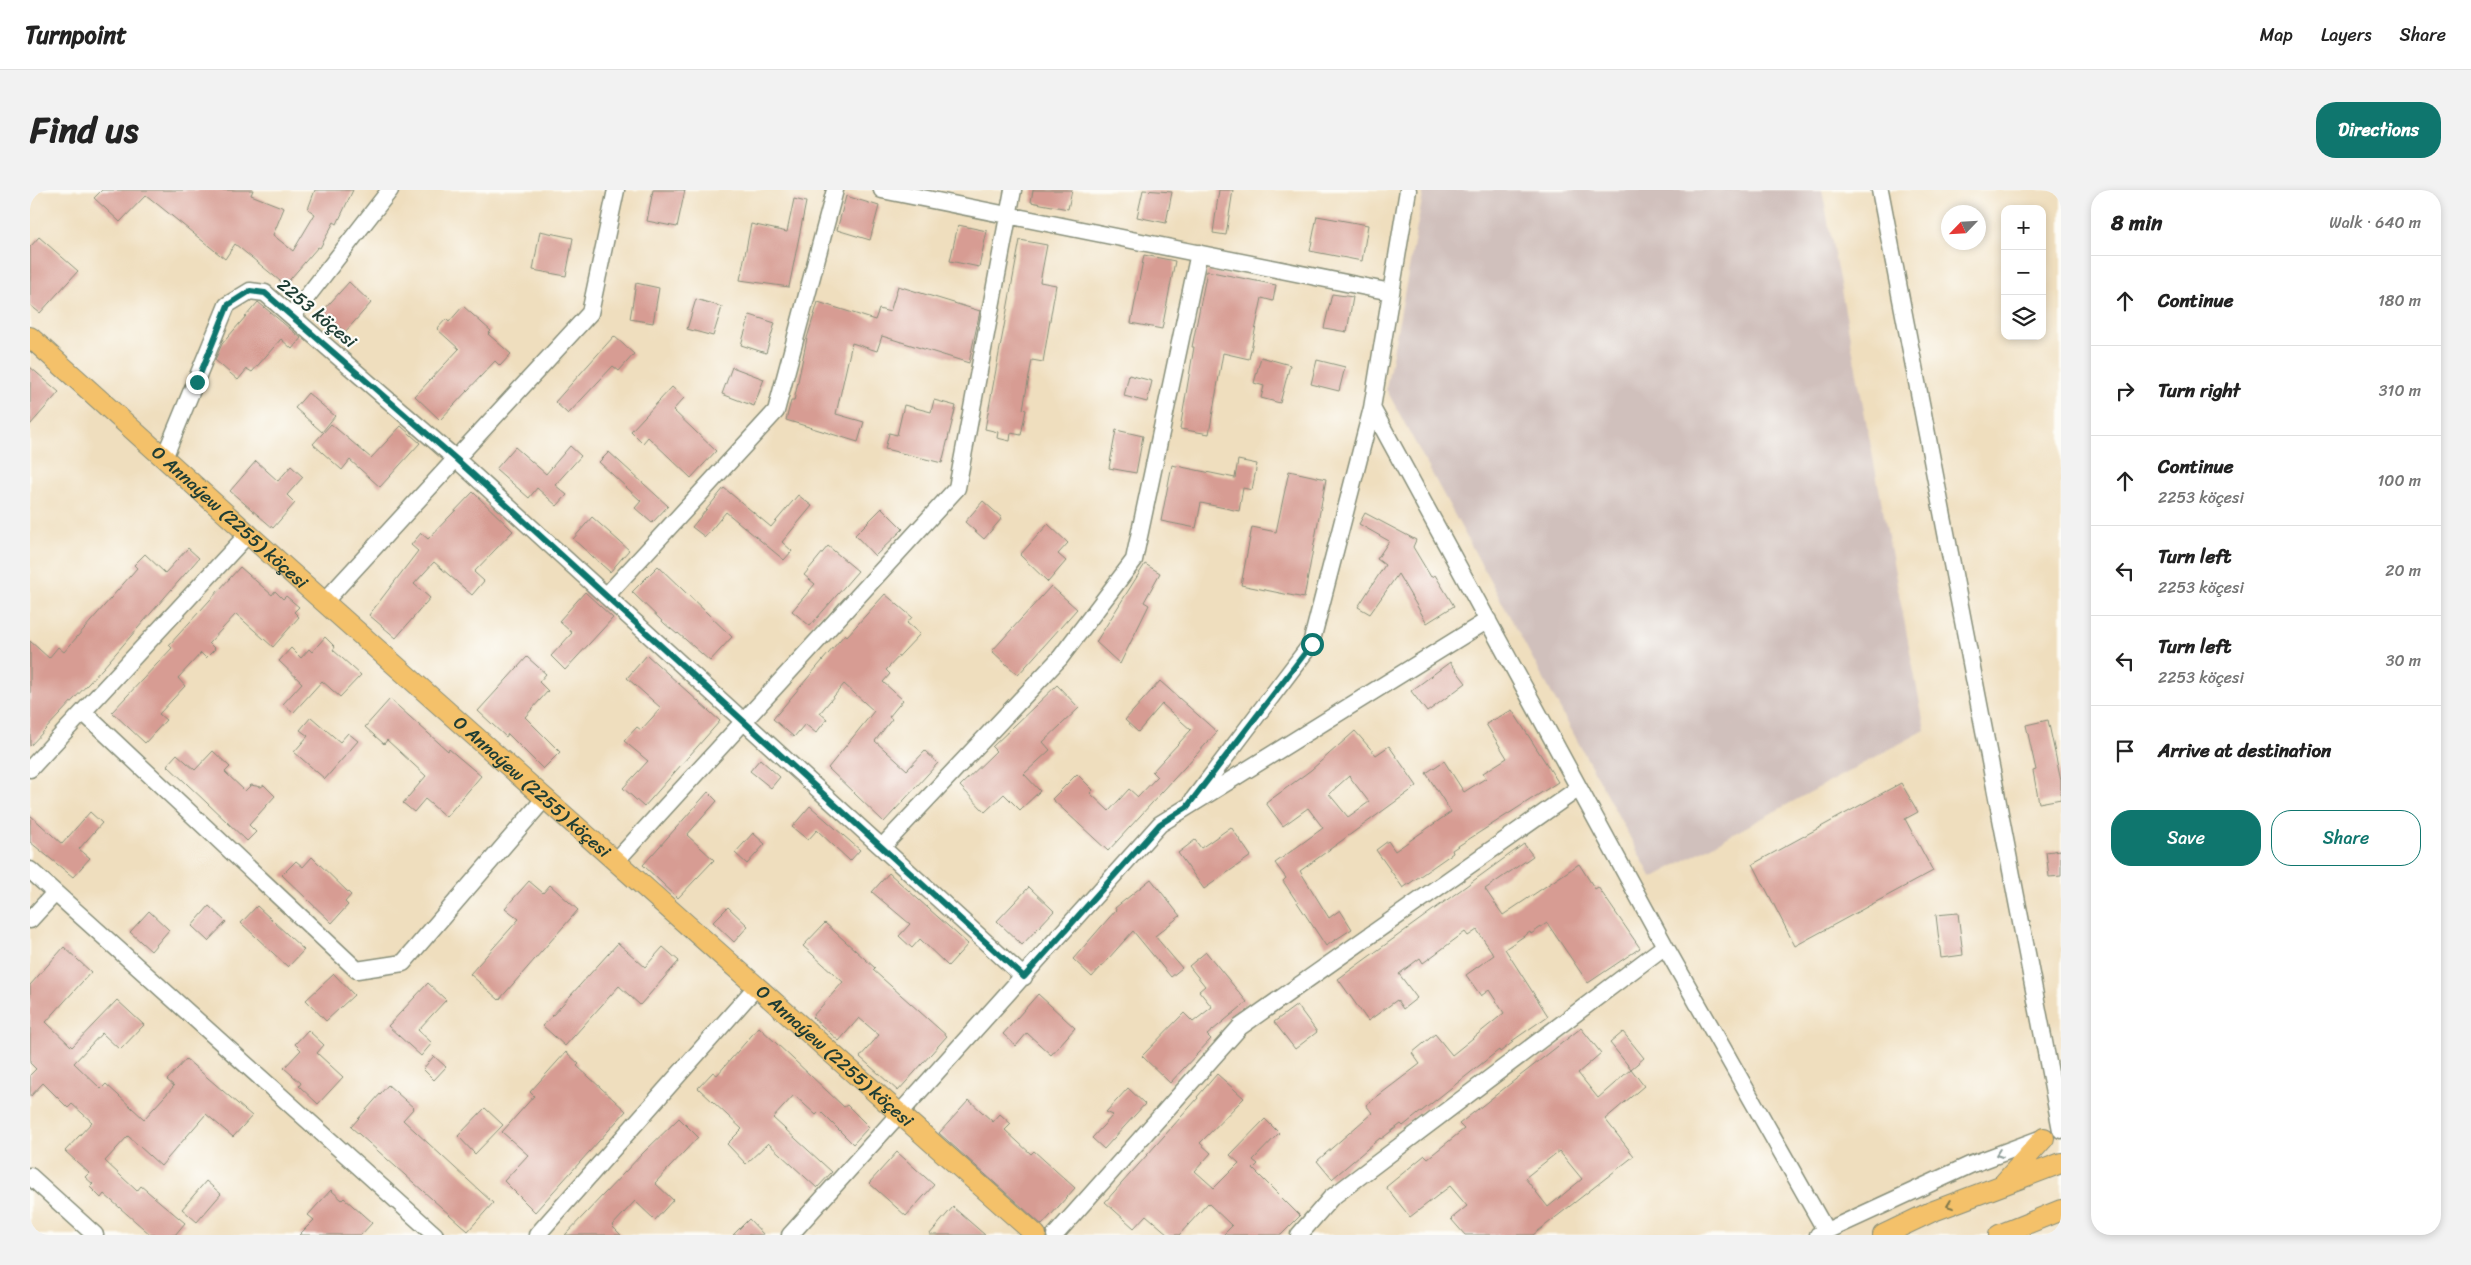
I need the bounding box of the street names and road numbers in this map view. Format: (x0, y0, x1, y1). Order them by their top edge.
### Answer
street label: 2253 köçesi (270, 270, 365, 357)
street label: O Annaýew (2255) köçesi (144, 437, 316, 598)
street label: O Annaýew (2255) köçesi (446, 707, 619, 867)
street label: O Annaýew (2255) köçesi (748, 977, 922, 1136)

